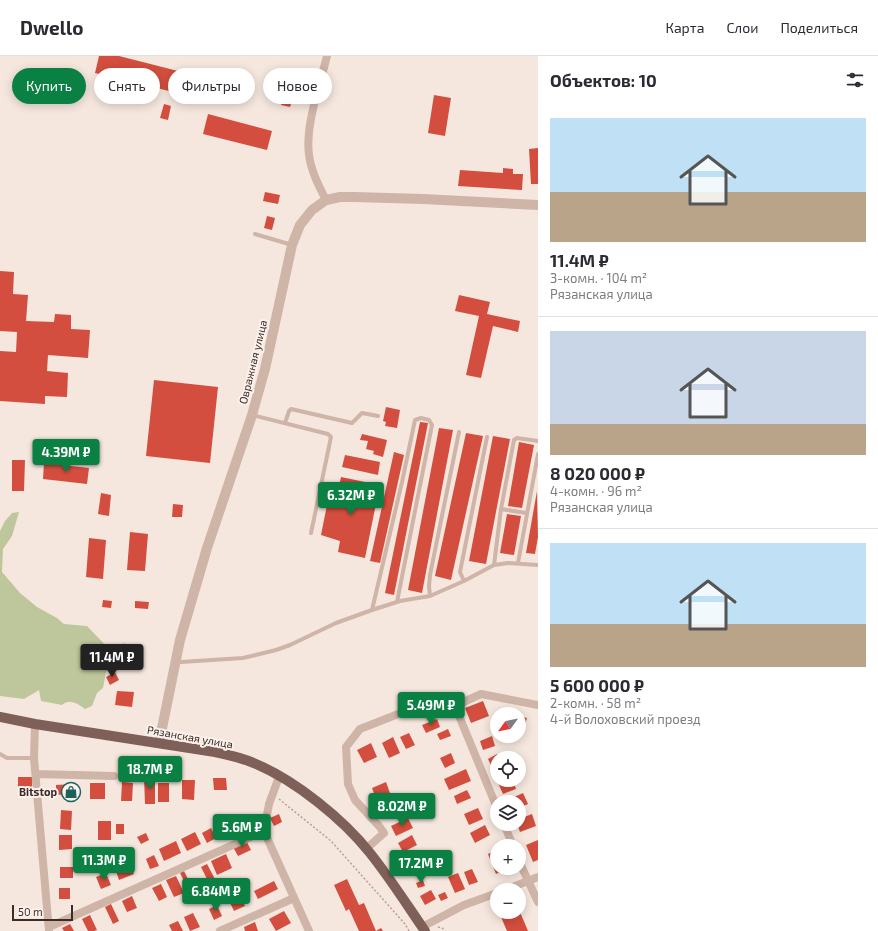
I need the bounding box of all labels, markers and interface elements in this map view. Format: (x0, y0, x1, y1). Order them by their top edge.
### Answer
text: Dwello (20, 16, 83, 39)
text: Карта (665, 19, 704, 36)
text: Слои (726, 19, 758, 36)
text: Поделиться (780, 19, 858, 36)
chip: Купить (12, 68, 86, 104)
chip: Снять (94, 68, 160, 104)
chip: Фильтры (168, 68, 255, 104)
chip: Новое (263, 68, 332, 104)
icon: filters (844, 69, 866, 91)
text: Объектов: 10 (550, 70, 657, 90)
icon: home (672, 144, 744, 216)
text: 11.4M ₽ (550, 250, 609, 270)
text: 3-комн. · 104 m² (550, 270, 647, 286)
text: Рязанская улица (550, 286, 653, 302)
street label: Овражная улица (236, 318, 270, 406)
icon: home (672, 357, 744, 429)
pin: 4.39M ₽ (29, 439, 103, 473)
text: 4.39M ₽ (42, 444, 90, 460)
text: 8 020 000 ₽ (550, 463, 645, 483)
pin: 6.32M ₽ (314, 482, 388, 516)
text: 4-комн. · 96 m² (550, 483, 642, 499)
text: 6.32M ₽ (327, 487, 375, 503)
text: Рязанская улица (550, 499, 653, 515)
icon: home (672, 569, 744, 641)
pin: 11.4M ₽ (75, 644, 149, 678)
text: 11.4M ₽ (89, 649, 135, 665)
text: 5 600 000 ₽ (550, 675, 644, 695)
pin: 5.49M ₽ (394, 692, 468, 726)
text: 2-комн. · 58 m² (550, 695, 641, 711)
text: 5.49M ₽ (407, 697, 455, 713)
north arrow (490, 707, 526, 743)
map controls (490, 707, 526, 919)
text: 4-й Волоховский проезд (550, 711, 701, 727)
street label: Рязанская улица (146, 723, 234, 751)
button: locate (490, 751, 526, 787)
pin: 18.7M ₽ (113, 756, 187, 790)
text: 18.7M ₽ (127, 761, 173, 777)
shop icon: Bitstop (60, 781, 82, 803)
place label: Bitstop (19, 785, 57, 798)
pin: 8.02M ₽ (365, 793, 439, 827)
button: layers (490, 795, 526, 831)
text: 8.02M ₽ (377, 798, 427, 814)
pin: 5.6M ₽ (209, 814, 275, 848)
text: 5.6M ₽ (222, 819, 262, 835)
button: + (490, 839, 526, 875)
pin: 11.3M ₽ (67, 847, 141, 881)
pin: 17.2M ₽ (384, 850, 458, 884)
text: 11.3M ₽ (82, 852, 126, 868)
text: 17.2M ₽ (398, 855, 444, 871)
pin: 6.84M ₽ (179, 878, 253, 912)
text: 6.84M ₽ (191, 883, 241, 899)
button: − (490, 883, 526, 919)
scale bar (12, 903, 73, 922)
text: 50 m (18, 905, 43, 918)

